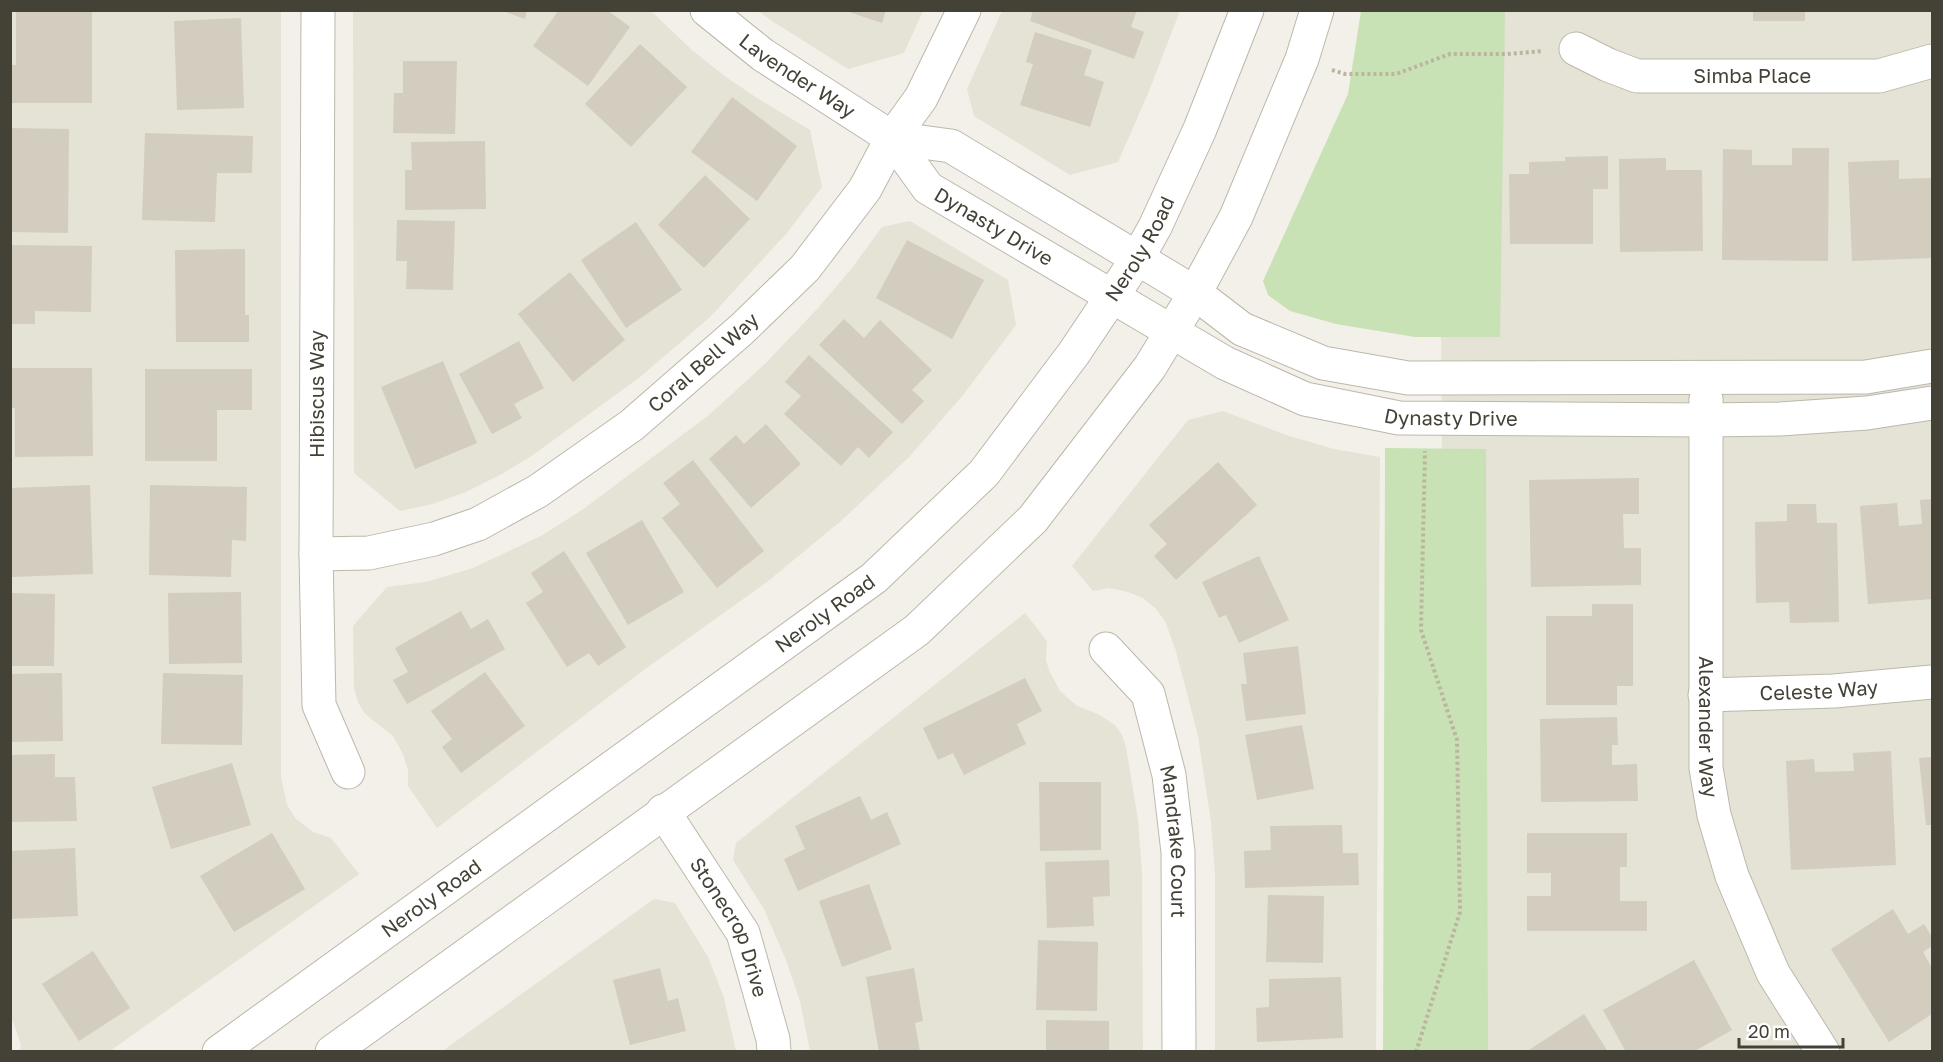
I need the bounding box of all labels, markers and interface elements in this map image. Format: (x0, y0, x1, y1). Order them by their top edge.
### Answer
street label: Lavender Way (735, 28, 860, 122)
street label: Simba Place (1693, 63, 1811, 87)
street label: Dynasty Drive (930, 182, 1058, 270)
street label: Neroly Road (1099, 192, 1179, 305)
street label: Coral Bell Way (642, 307, 763, 417)
street label: Hibiscus Way (304, 330, 328, 458)
street label: Dynasty Drive (1382, 402, 1518, 430)
street label: Neroly Road (770, 568, 879, 657)
street label: Alexander Way (1695, 656, 1724, 799)
street label: Celeste Way (1759, 674, 1879, 704)
street label: Mandrake Court (1156, 762, 1191, 918)
street label: Stonecrop Drive (686, 852, 773, 999)
street label: Neroly Road (376, 853, 485, 942)
scale bar (1739, 1011, 1842, 1049)
text: 20 m (1748, 1020, 1790, 1042)

